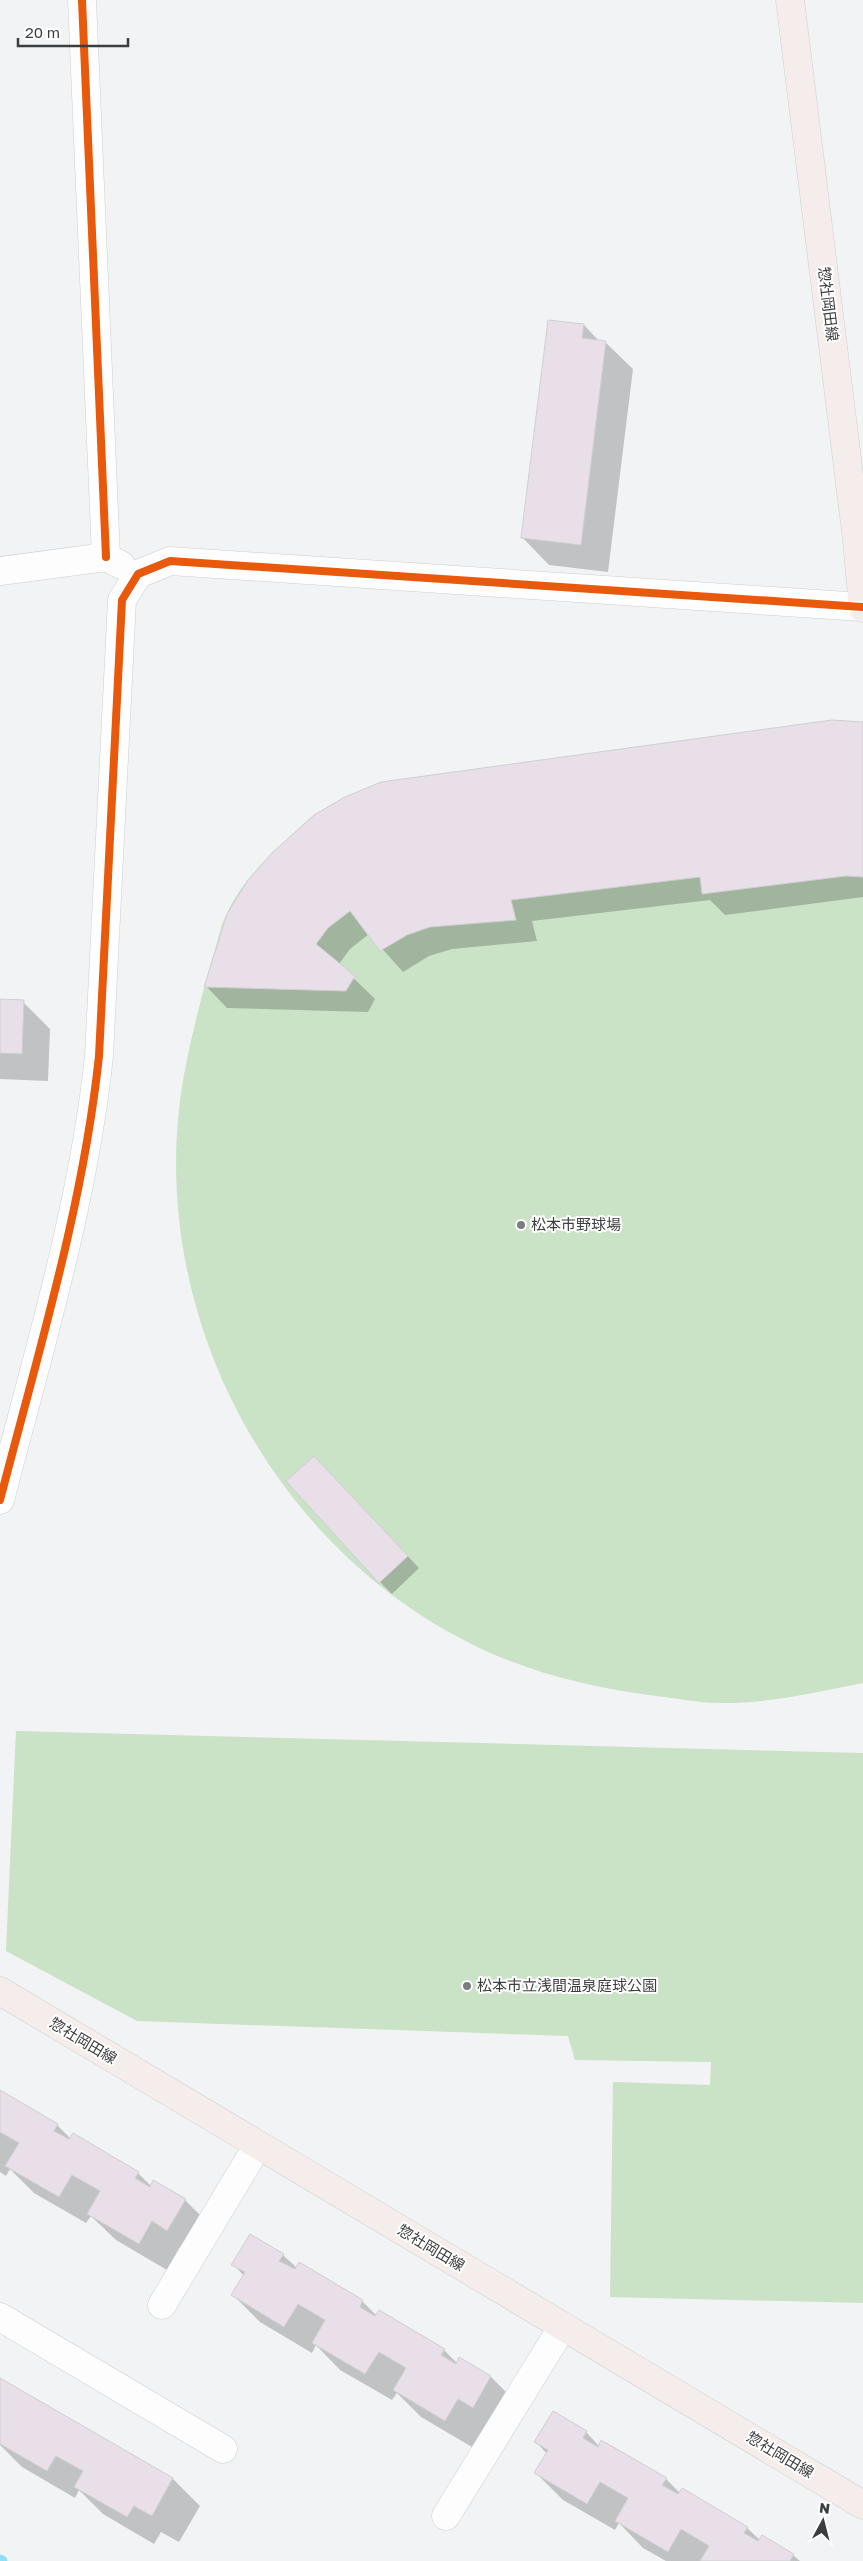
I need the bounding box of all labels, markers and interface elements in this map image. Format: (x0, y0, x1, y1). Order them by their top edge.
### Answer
scale bar (18, 15, 128, 47)
text: 20 m (25, 23, 60, 41)
street label: 惣社岡田線 (815, 266, 842, 342)
place label: 松本市野球場 (531, 1215, 621, 1233)
marker: 松本市野球場 (515, 1219, 527, 1231)
place label: 松本市立浅間温泉庭球公園 (477, 1976, 657, 1994)
marker: 松本市立浅間温泉庭球公園 (461, 1980, 473, 1992)
street label: 惣社岡田線 (47, 2013, 120, 2067)
street label: 惣社岡田線 (395, 2220, 468, 2274)
street label: 惣社岡田線 (744, 2427, 817, 2481)
north arrow (798, 2496, 848, 2546)
text: N (818, 2499, 831, 2517)

